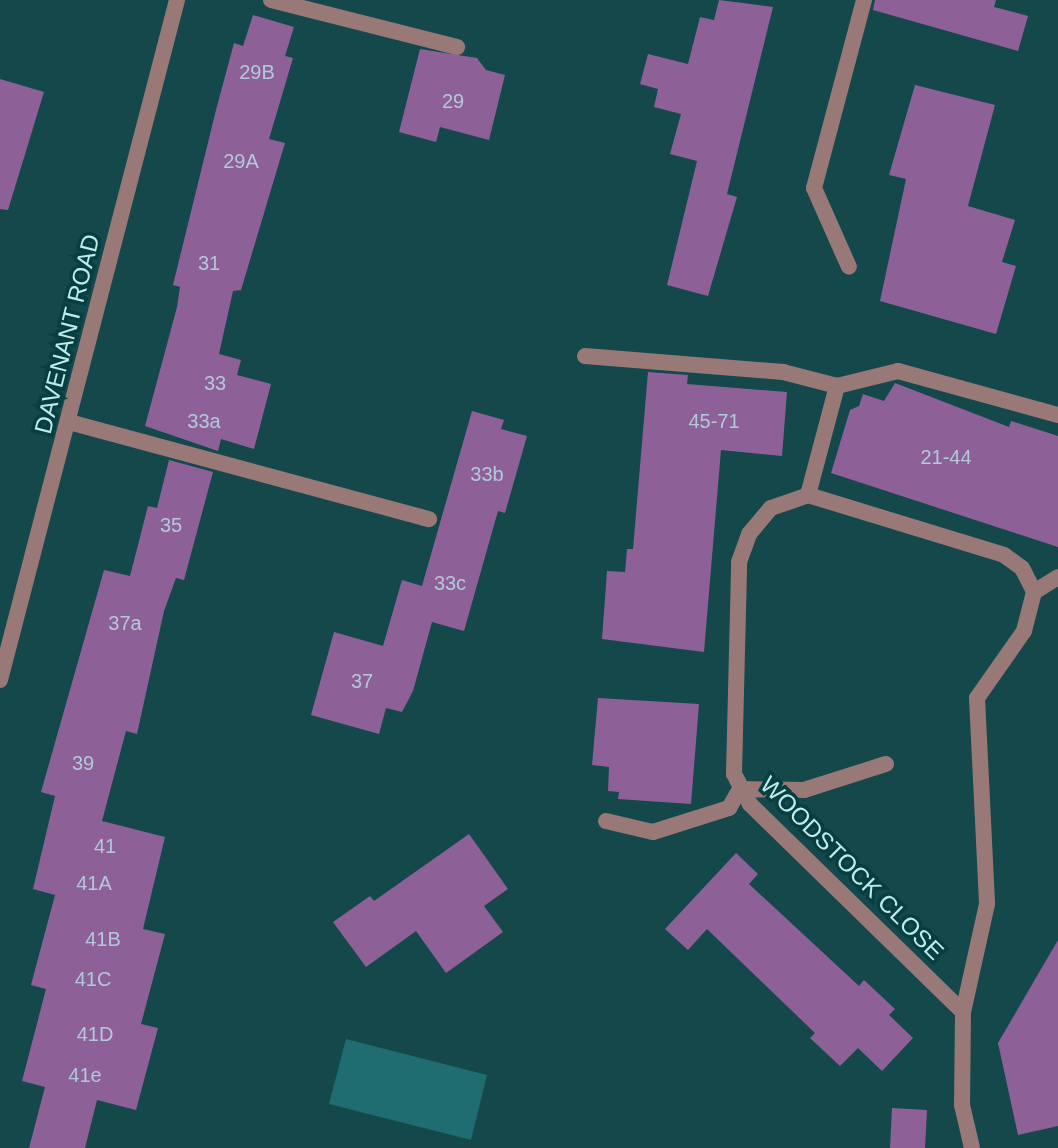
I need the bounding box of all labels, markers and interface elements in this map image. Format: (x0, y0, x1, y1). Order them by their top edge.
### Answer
house number: 29B (239, 60, 275, 84)
house number: 29 (442, 89, 464, 113)
house number: 29A (223, 149, 259, 173)
street label: DAVENANT ROAD (28, 231, 106, 437)
house number: 31 (198, 251, 220, 275)
house number: 33 (204, 371, 226, 395)
house number: 33a (187, 409, 221, 433)
house number: 45-71 (688, 409, 740, 433)
house number: 21-44 (920, 445, 972, 469)
house number: 33b (470, 462, 504, 486)
house number: 35 (160, 513, 182, 537)
house number: 33c (434, 571, 466, 595)
house number: 37a (108, 611, 142, 635)
house number: 37 (351, 669, 373, 693)
house number: 39 (72, 751, 94, 775)
street label: WOODSTOCK CLOSE (754, 770, 950, 966)
house number: 41 (94, 834, 116, 858)
house number: 41A (76, 871, 112, 895)
house number: 41B (85, 927, 121, 951)
house number: 41C (75, 967, 111, 991)
house number: 41D (77, 1022, 113, 1046)
house number: 41e (68, 1063, 102, 1087)

